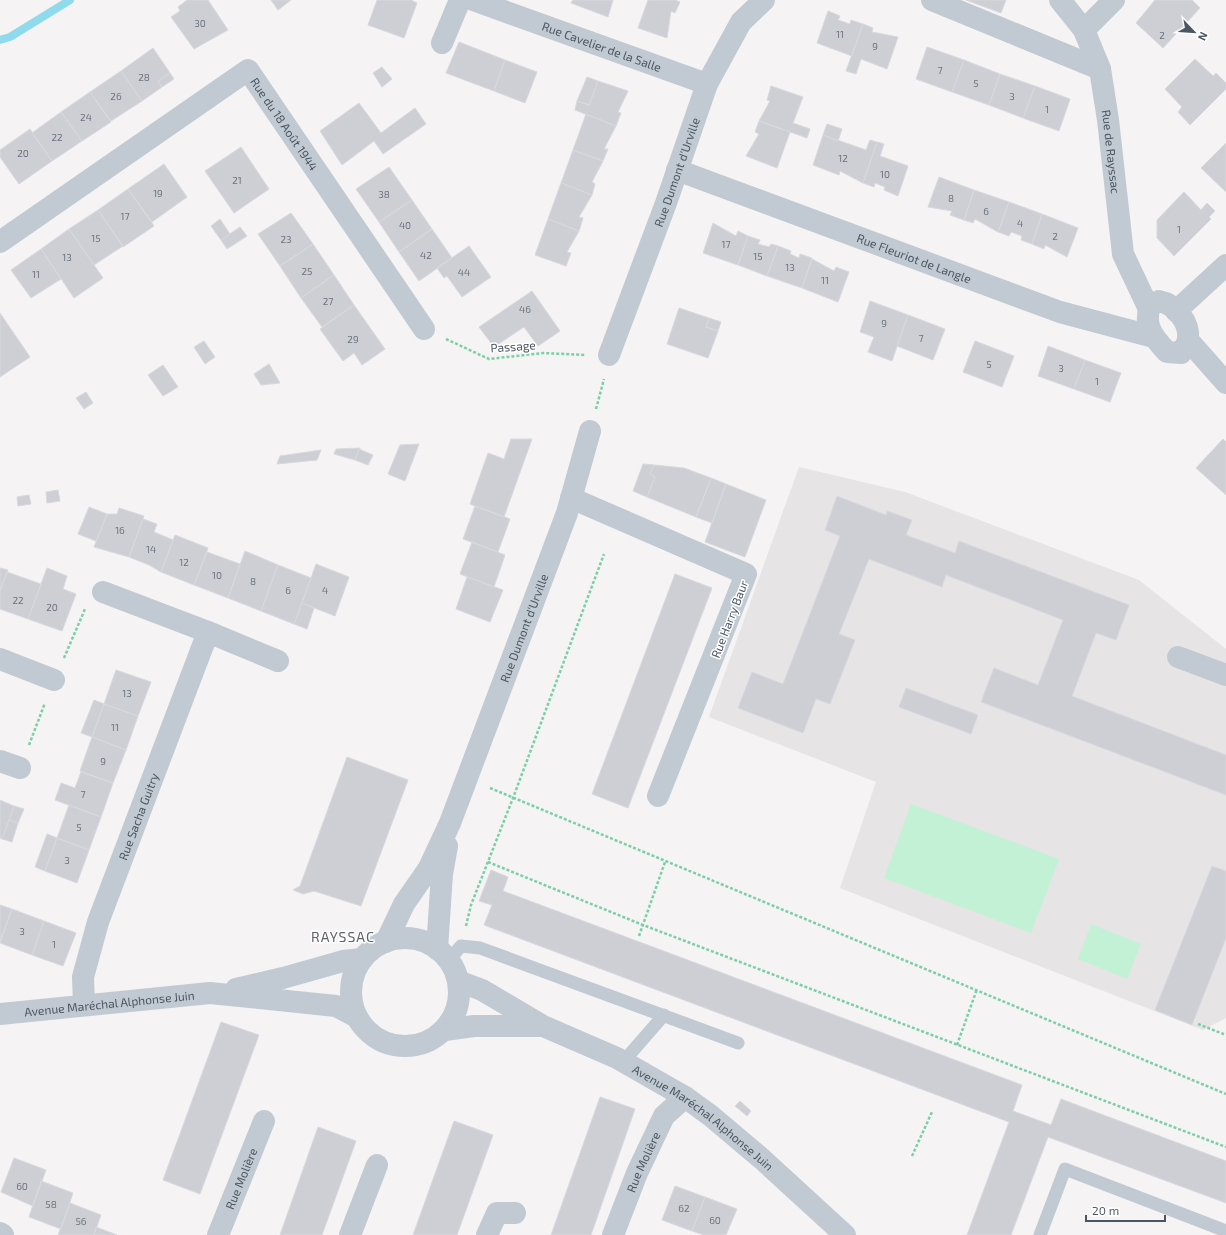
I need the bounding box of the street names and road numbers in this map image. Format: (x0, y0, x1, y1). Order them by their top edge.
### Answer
street label: Rue Cavelier de la Salle (540, 18, 663, 74)
street label: Rue du 18 Août 1944 (248, 75, 321, 173)
street label: Rue de Rayssac (1099, 109, 1123, 194)
street label: Rue Dumont d'Urville (651, 115, 702, 229)
street label: Rue Fleuriot de Langle (855, 230, 973, 286)
street label: Passage (490, 337, 536, 355)
street label: Rue Dumont d'Urville (497, 572, 550, 684)
street label: Rue Harry Baur (708, 578, 750, 660)
street label: Rue Sacha Guitry (115, 770, 161, 862)
street label: Avenue Maréchal Alphonse Juin (24, 988, 195, 1019)
street label: Avenue Maréchal Alphonse Juin (630, 1062, 776, 1173)
street label: Rue Molière (623, 1129, 663, 1194)
street label: Rue Molière (222, 1146, 259, 1211)

